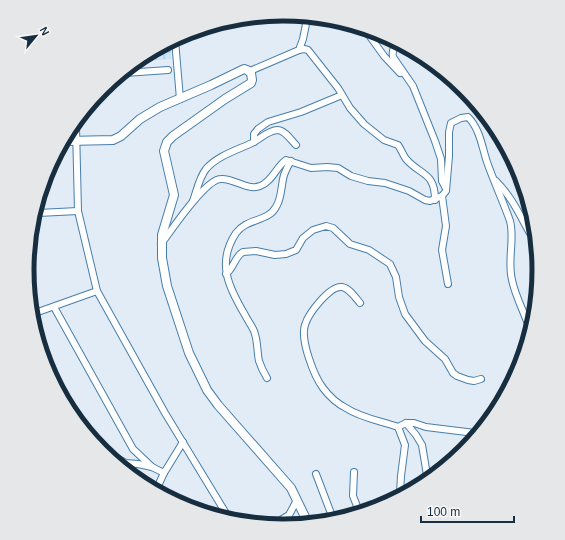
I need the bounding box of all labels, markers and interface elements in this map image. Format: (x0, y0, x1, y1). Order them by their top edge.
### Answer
north arrow (16, 16, 56, 56)
text: N (38, 25, 52, 38)
scale bar (421, 498, 514, 524)
text: 100 m (427, 505, 460, 519)

